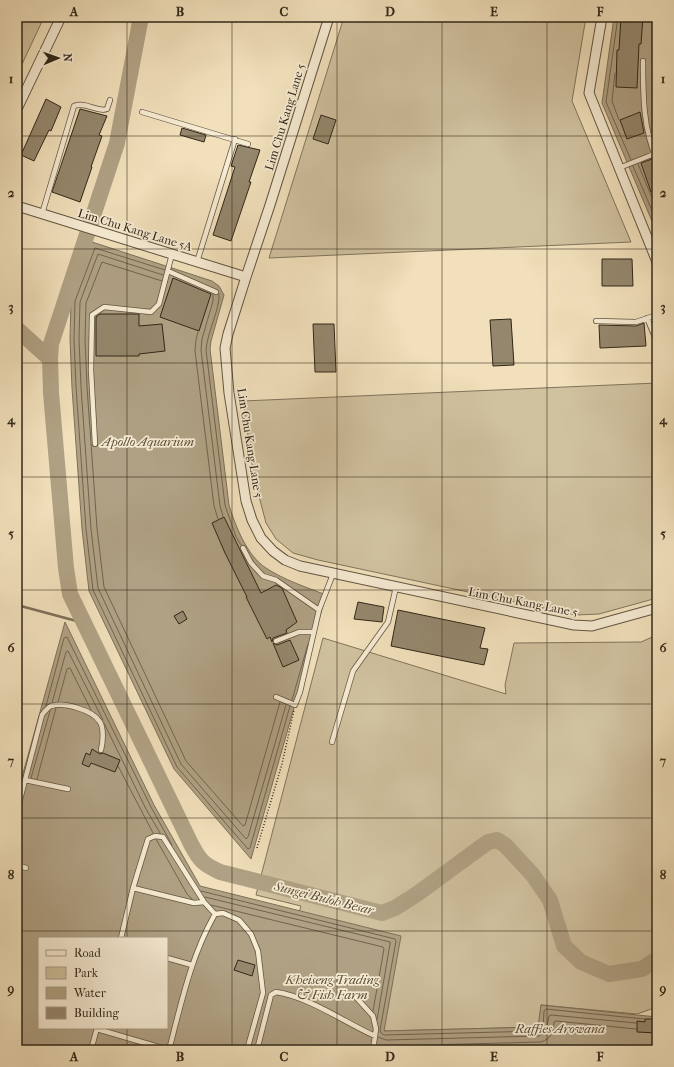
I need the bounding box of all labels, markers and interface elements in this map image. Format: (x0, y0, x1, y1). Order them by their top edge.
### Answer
text: A (69, 4, 79, 19)
text: B (176, 4, 185, 19)
text: C (280, 4, 289, 19)
text: D (385, 4, 395, 19)
text: E (490, 4, 498, 19)
text: F (596, 4, 604, 19)
north arrow (38, 38, 78, 78)
text: N (61, 53, 74, 63)
street label: Lim Chu Kang Lane 5 (262, 62, 308, 172)
text: 1 (9, 71, 14, 86)
text: 1 (661, 71, 666, 86)
text: 2 (8, 185, 15, 200)
text: 2 (660, 185, 667, 200)
street label: Lim Chu Kang Lane 5A (76, 206, 194, 254)
text: 3 (8, 299, 14, 315)
text: 3 (660, 299, 666, 315)
street label: Lim Chu Kang Lane 5 (234, 387, 266, 499)
text: 4 (6, 412, 16, 428)
text: 4 (658, 412, 668, 428)
water label: Apollo Aquarium (100, 434, 194, 449)
text: 5 (8, 526, 14, 541)
text: 5 (660, 526, 666, 541)
street label: Lim Chu Kang Lane 5 (467, 585, 579, 619)
text: 6 (7, 640, 15, 655)
text: 6 (659, 640, 667, 655)
text: 7 (7, 753, 15, 768)
text: 7 (659, 753, 667, 768)
text: 8 (8, 867, 15, 882)
text: 8 (660, 867, 667, 882)
water label: Sungei Buloh Besar (272, 878, 376, 918)
legend (38, 937, 168, 1029)
text: Road (74, 946, 101, 960)
text: Park (74, 966, 99, 980)
water label: Kheiseng Trading & Fish Farm (284, 972, 380, 1002)
text: 9 (7, 981, 15, 997)
text: 9 (659, 981, 667, 997)
text: Water (73, 986, 107, 1000)
text: Building (74, 1006, 119, 1020)
water label: Raffles Arowana (514, 1021, 605, 1036)
text: A (69, 1049, 79, 1064)
text: B (176, 1049, 185, 1064)
text: C (280, 1049, 289, 1064)
text: D (385, 1049, 395, 1064)
text: E (490, 1049, 498, 1064)
text: F (596, 1049, 604, 1064)

